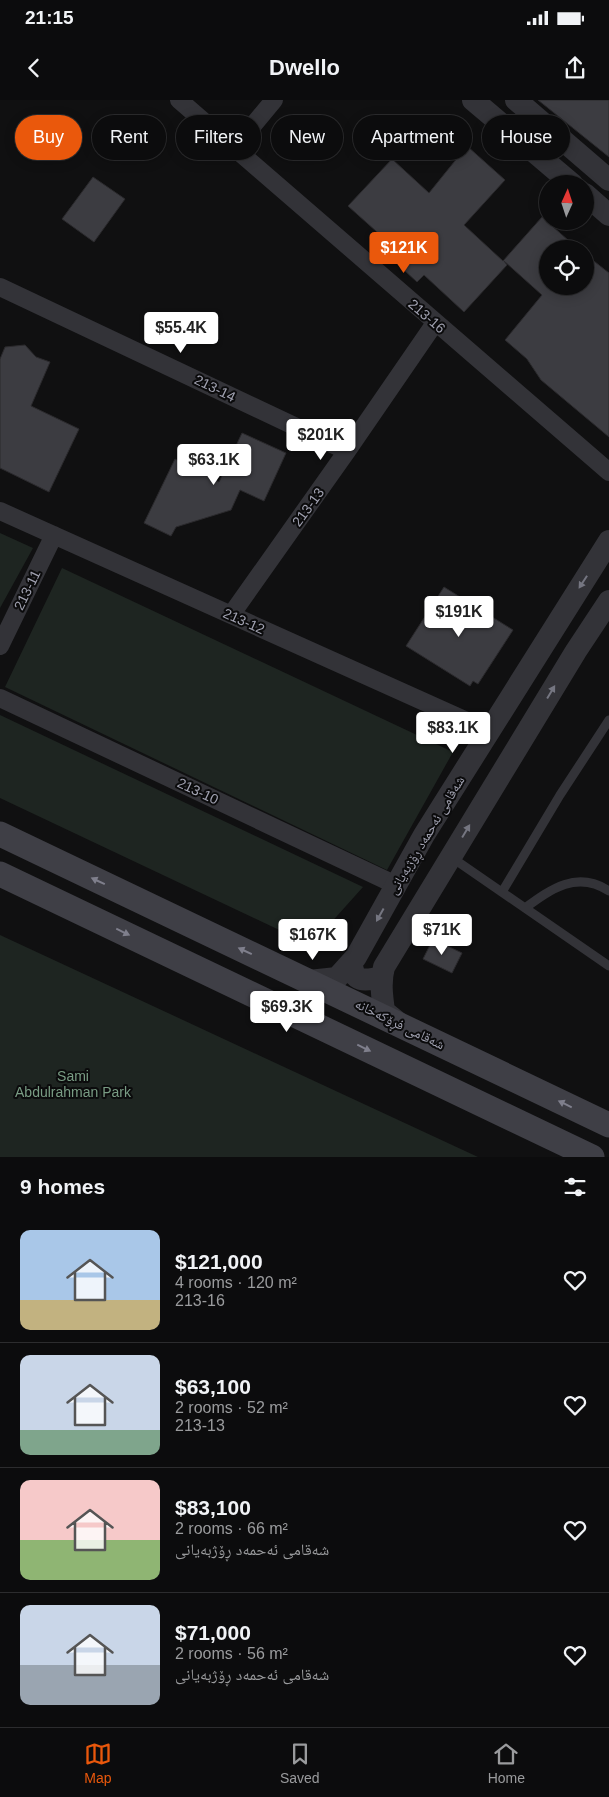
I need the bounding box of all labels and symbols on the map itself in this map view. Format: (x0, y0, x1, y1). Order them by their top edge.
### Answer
north arrow (539, 175, 594, 230)
pin: $121K (369, 232, 439, 274)
street label: 213-16 (405, 296, 449, 336)
pin: $55.4K (140, 312, 222, 354)
street label: 213-14 (192, 371, 238, 405)
pin: $201K (286, 418, 356, 461)
pin: $63.1K (173, 444, 255, 486)
street label: 213-13 (289, 484, 327, 529)
street label: 213-11 (10, 567, 44, 613)
one-way arrow (578, 576, 588, 589)
pin: $191K (424, 596, 494, 638)
street label: 213-12 (221, 605, 267, 637)
one-way arrow (546, 686, 555, 699)
pin: $83.1K (412, 712, 494, 754)
street label: شەقامی ئەحمەد ڕۆژبەیانی (384, 773, 471, 899)
street label: 213-10 (175, 775, 221, 808)
one-way arrow (462, 825, 471, 838)
one-way arrow (91, 877, 105, 885)
one-way arrow (375, 908, 384, 921)
pin: $71K (412, 914, 472, 956)
pin: $167K (278, 918, 348, 961)
one-way arrow (116, 929, 130, 937)
one-way arrow (238, 946, 252, 954)
pin: $69.3K (246, 990, 328, 1033)
street label: شەقامی فڕۆکەخانە (351, 995, 447, 1056)
one-way arrow (357, 1044, 371, 1052)
park label: Sami Abdulrahman Park (15, 1068, 132, 1100)
one-way arrow (558, 1099, 572, 1107)

